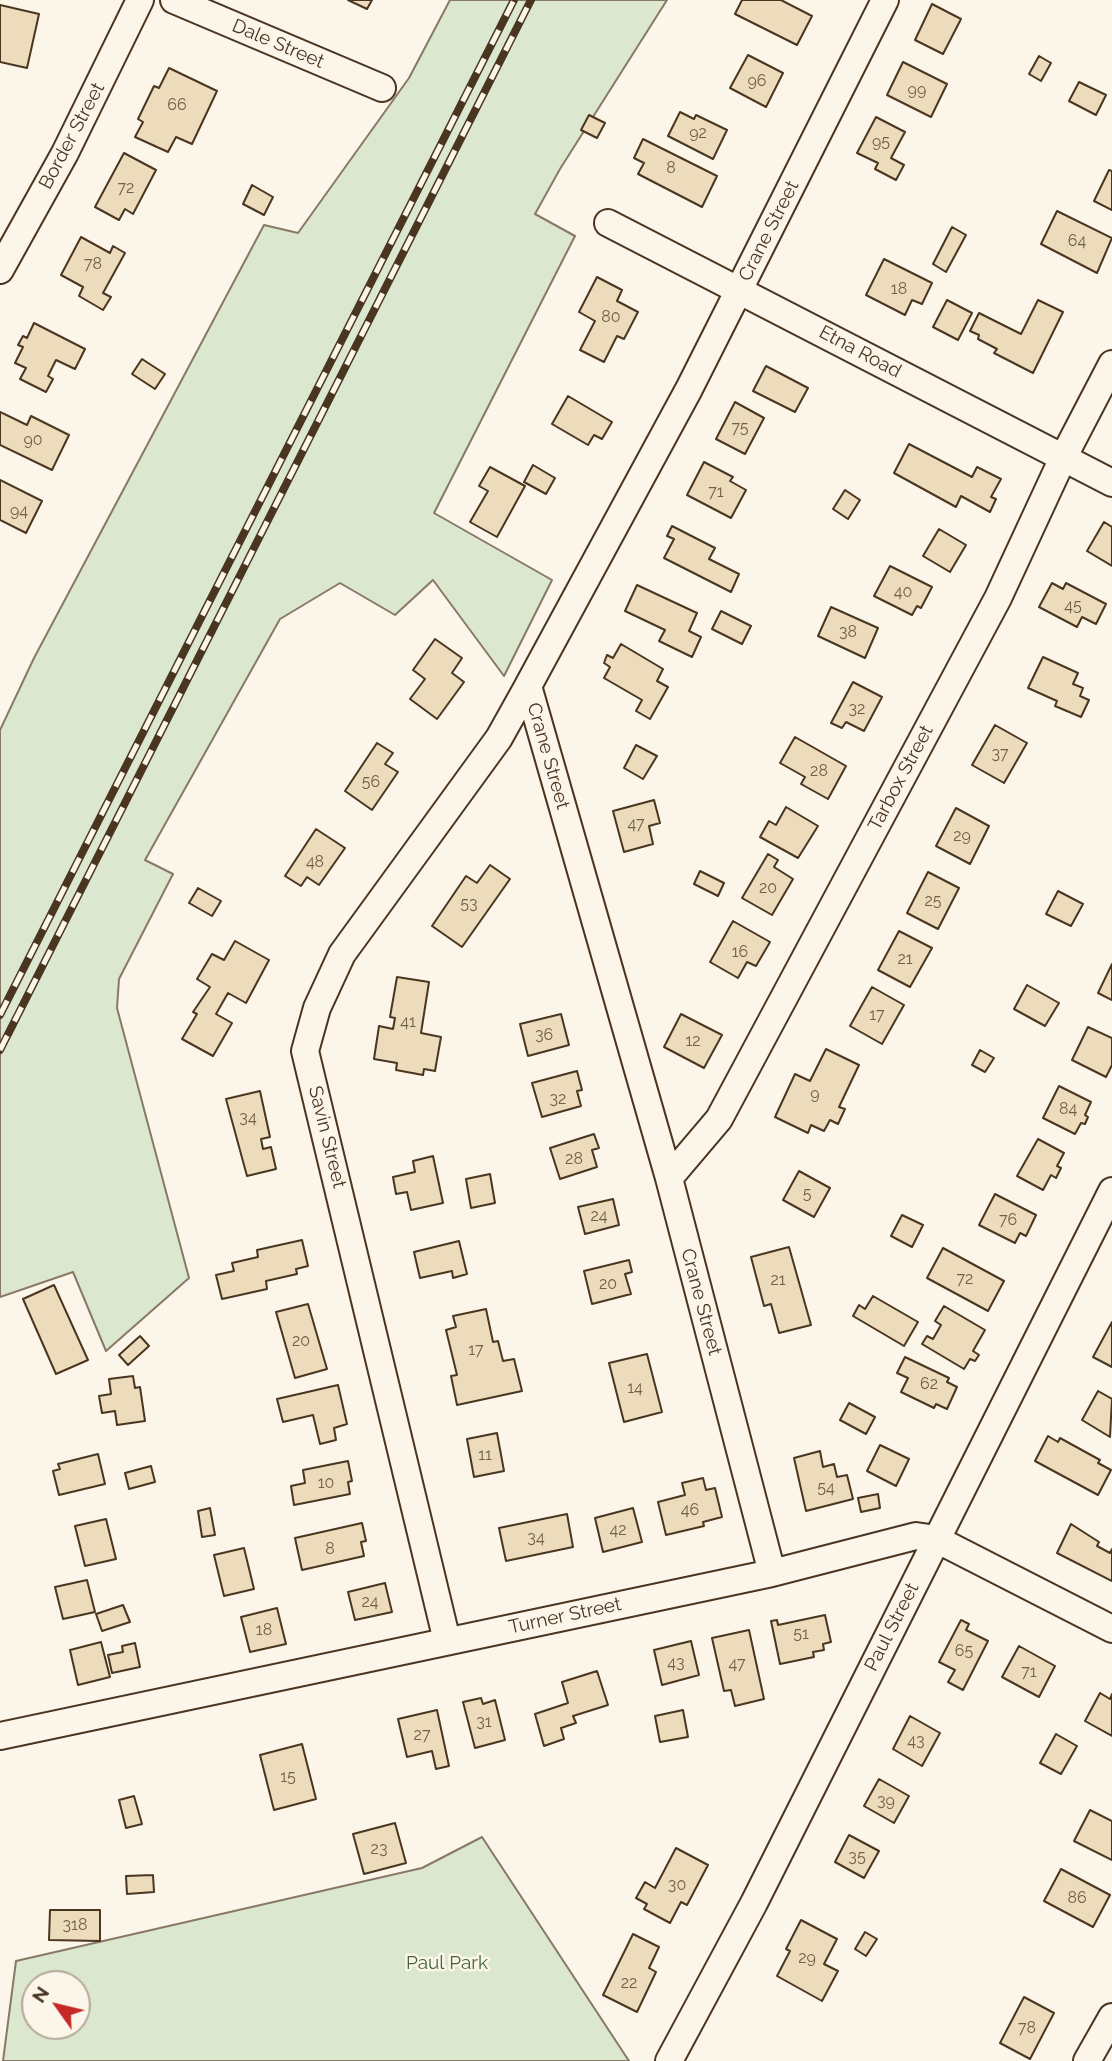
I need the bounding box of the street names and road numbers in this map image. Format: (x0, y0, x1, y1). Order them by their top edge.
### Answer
street label: Dale Street (229, 14, 327, 74)
street label: Border Street (34, 79, 110, 193)
street label: Crane Street (734, 177, 804, 285)
street label: Etna Road (815, 321, 905, 383)
street label: Crane Street (522, 700, 574, 812)
street label: Tarbox Street (864, 721, 938, 835)
street label: Savin Street (303, 1084, 351, 1190)
street label: Crane Street (676, 1246, 726, 1358)
street label: Paul Street (860, 1579, 924, 1675)
street label: Turner Street (507, 1593, 623, 1639)

